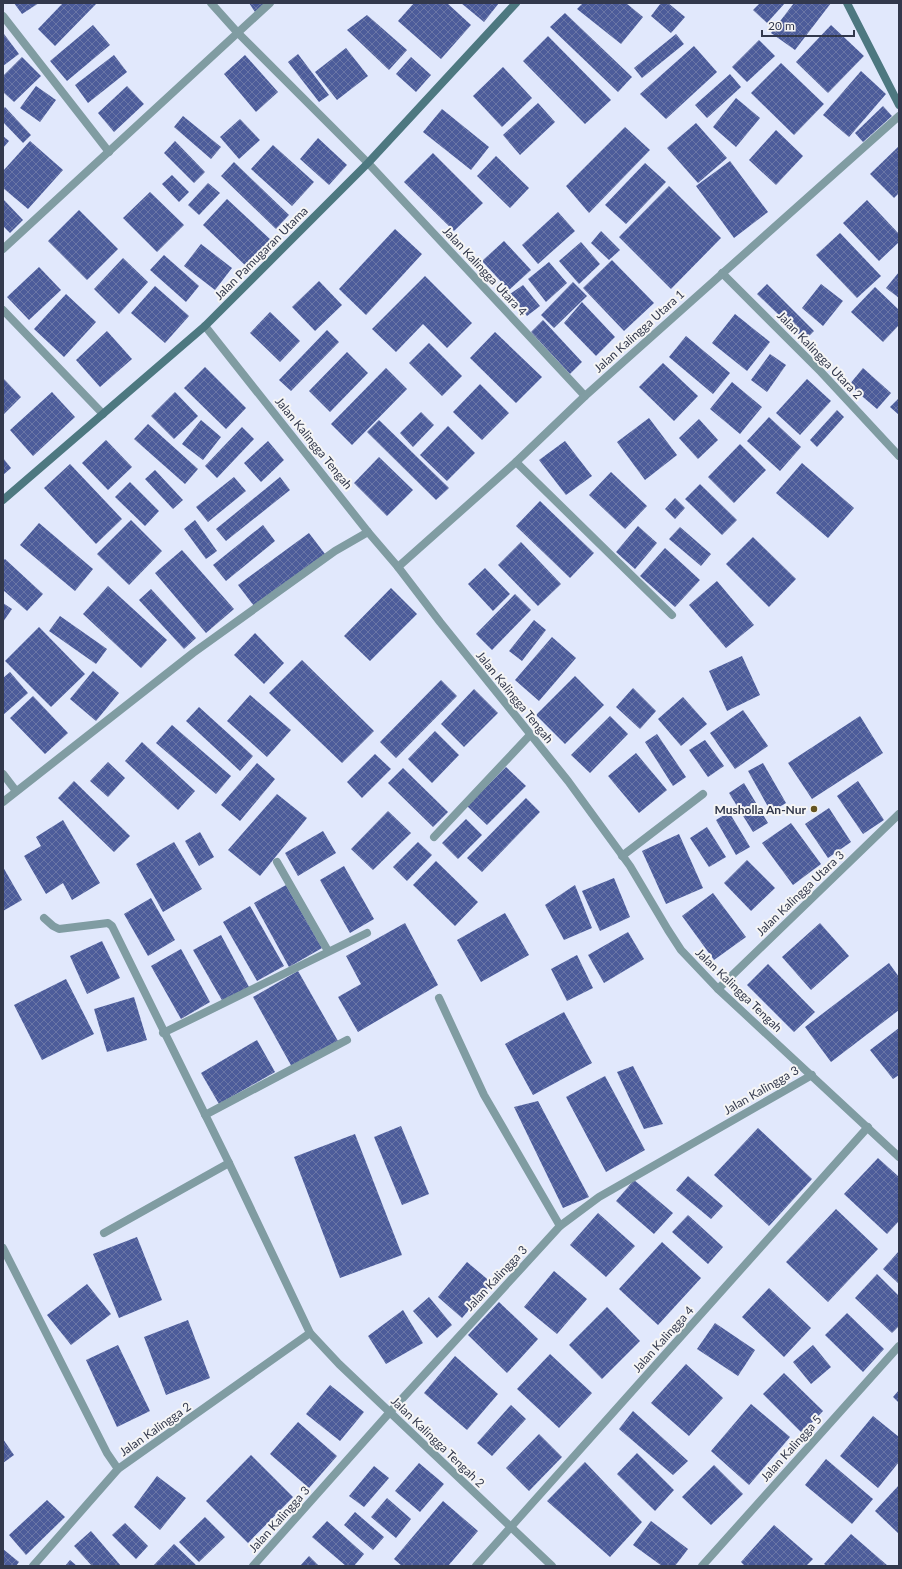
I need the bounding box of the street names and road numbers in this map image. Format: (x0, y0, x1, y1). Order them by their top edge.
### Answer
street label: Jalan Pamugaran Utama (211, 203, 311, 303)
street label: Jalan Kalingga Utara 4 (440, 223, 530, 319)
street label: Jalan Kalingga Utara 1 (591, 286, 687, 376)
street label: Jalan Kalingga Utara 2 (774, 308, 866, 402)
street label: Jalan Kalingga Tengah (272, 394, 356, 492)
street label: Jalan Kalingga Tengah (473, 648, 557, 746)
street label: Jalan Kalingga Utara 3 (753, 847, 847, 939)
street label: Jalan Kalingga Tengah (693, 945, 785, 1035)
street label: Jalan Kalingga 3 (721, 1062, 801, 1118)
street label: Jalan Kalingga 3 (462, 1242, 530, 1314)
street label: Jalan Kalingga 4 (629, 1303, 697, 1375)
street label: Jalan Kalingga Tengah 2 (388, 1393, 488, 1491)
street label: Jalan Kalingga 2 (116, 1399, 194, 1459)
street label: Jalan Kalingga 5 (757, 1412, 825, 1484)
street label: Jalan Kalingga 3 (245, 1483, 313, 1555)

